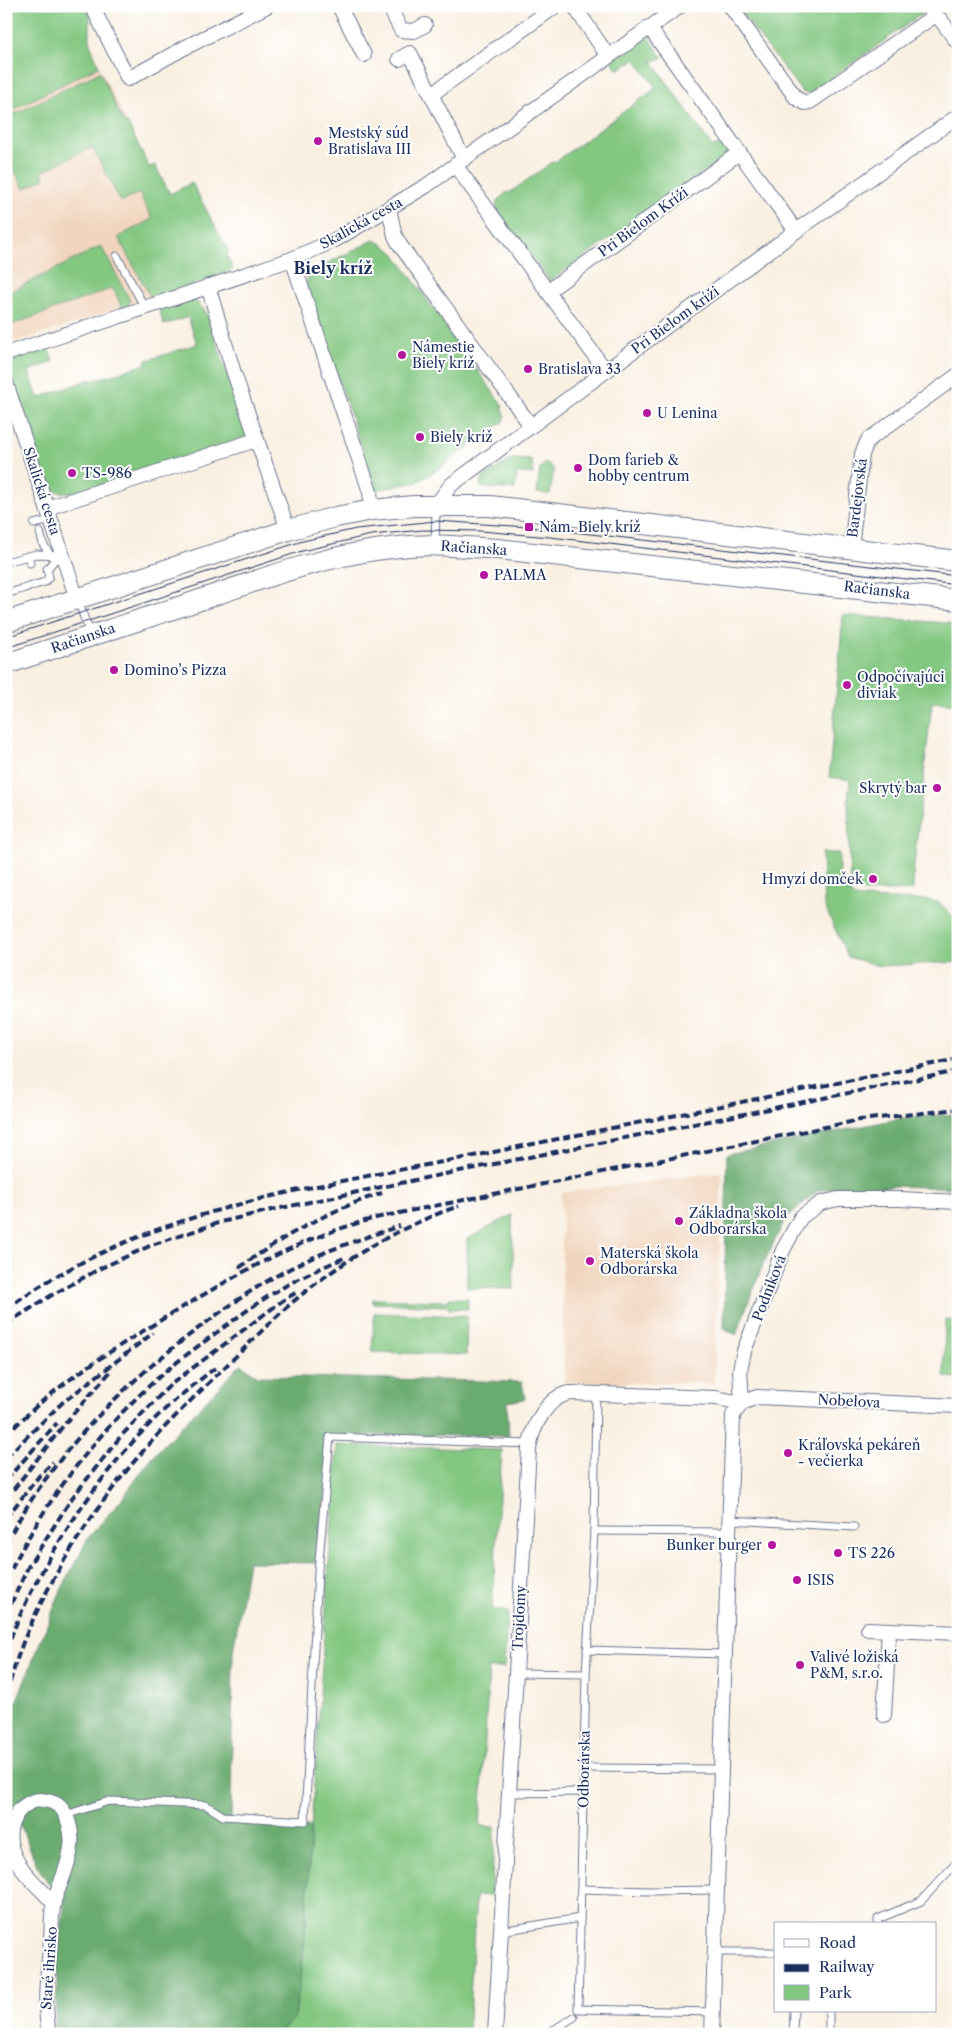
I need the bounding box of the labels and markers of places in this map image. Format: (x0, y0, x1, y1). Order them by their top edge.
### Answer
place label: Mestský súd Bratislava III (328, 124, 411, 158)
marker: Mestský súd Bratislava III (312, 135, 324, 147)
place label: Námestie Biely kríž (412, 338, 475, 372)
marker: Námestie Biely kríž (396, 349, 408, 361)
place label: Bratislava 33 (538, 360, 621, 378)
marker: Bratislava 33 (522, 363, 534, 375)
place label: U Lenina (657, 404, 718, 422)
marker: U Lenina (641, 407, 653, 419)
place label: Biely kríž (430, 428, 492, 446)
marker: Biely kríž (414, 431, 426, 443)
place label: Dom farieb & hobby centrum (588, 451, 689, 485)
marker: Dom farieb & hobby centrum (572, 462, 584, 474)
place label: TS-986 (82, 464, 132, 482)
marker: TS-986 (66, 467, 78, 479)
place label: Nám. Biely kríž (539, 518, 640, 536)
marker: Nám. Biely kríž (523, 521, 535, 533)
place label: PALMA (494, 566, 547, 584)
marker: PALMA (478, 569, 490, 581)
place label: Domino’s Pizza (124, 661, 227, 679)
marker: Domino’s Pizza (108, 664, 120, 676)
place label: Odpočívajúci diviak (857, 668, 945, 702)
marker: Odpočívajúci diviak (841, 679, 853, 691)
place label: Skrytý bar (859, 779, 927, 797)
marker: Skrytý bar (931, 782, 943, 794)
place label: Hmyzí domček (762, 870, 864, 888)
marker: Hmyzí domček (867, 873, 879, 885)
place label: Základna škola Odborárska (689, 1204, 788, 1238)
marker: Základna škola Odborárska (673, 1215, 685, 1227)
place label: Materská škola Odborárska (600, 1244, 699, 1278)
marker: Materská škola Odborárska (584, 1255, 596, 1267)
place label: Kráľovská pekáreň - večierka (798, 1436, 921, 1470)
marker: Kráľovská pekáreň - večierka (782, 1447, 794, 1459)
place label: Bunker burger (666, 1536, 762, 1554)
marker: Bunker burger (766, 1539, 778, 1551)
place label: TS 226 (848, 1544, 895, 1562)
marker: TS 226 (832, 1547, 844, 1559)
place label: ISIS (807, 1571, 834, 1589)
marker: ISIS (791, 1574, 803, 1586)
place label: Valivé ložiská P&M, s.r.o. (809, 1648, 899, 1682)
marker: Valivé ložiská P&M, s.r.o. (794, 1659, 806, 1671)

